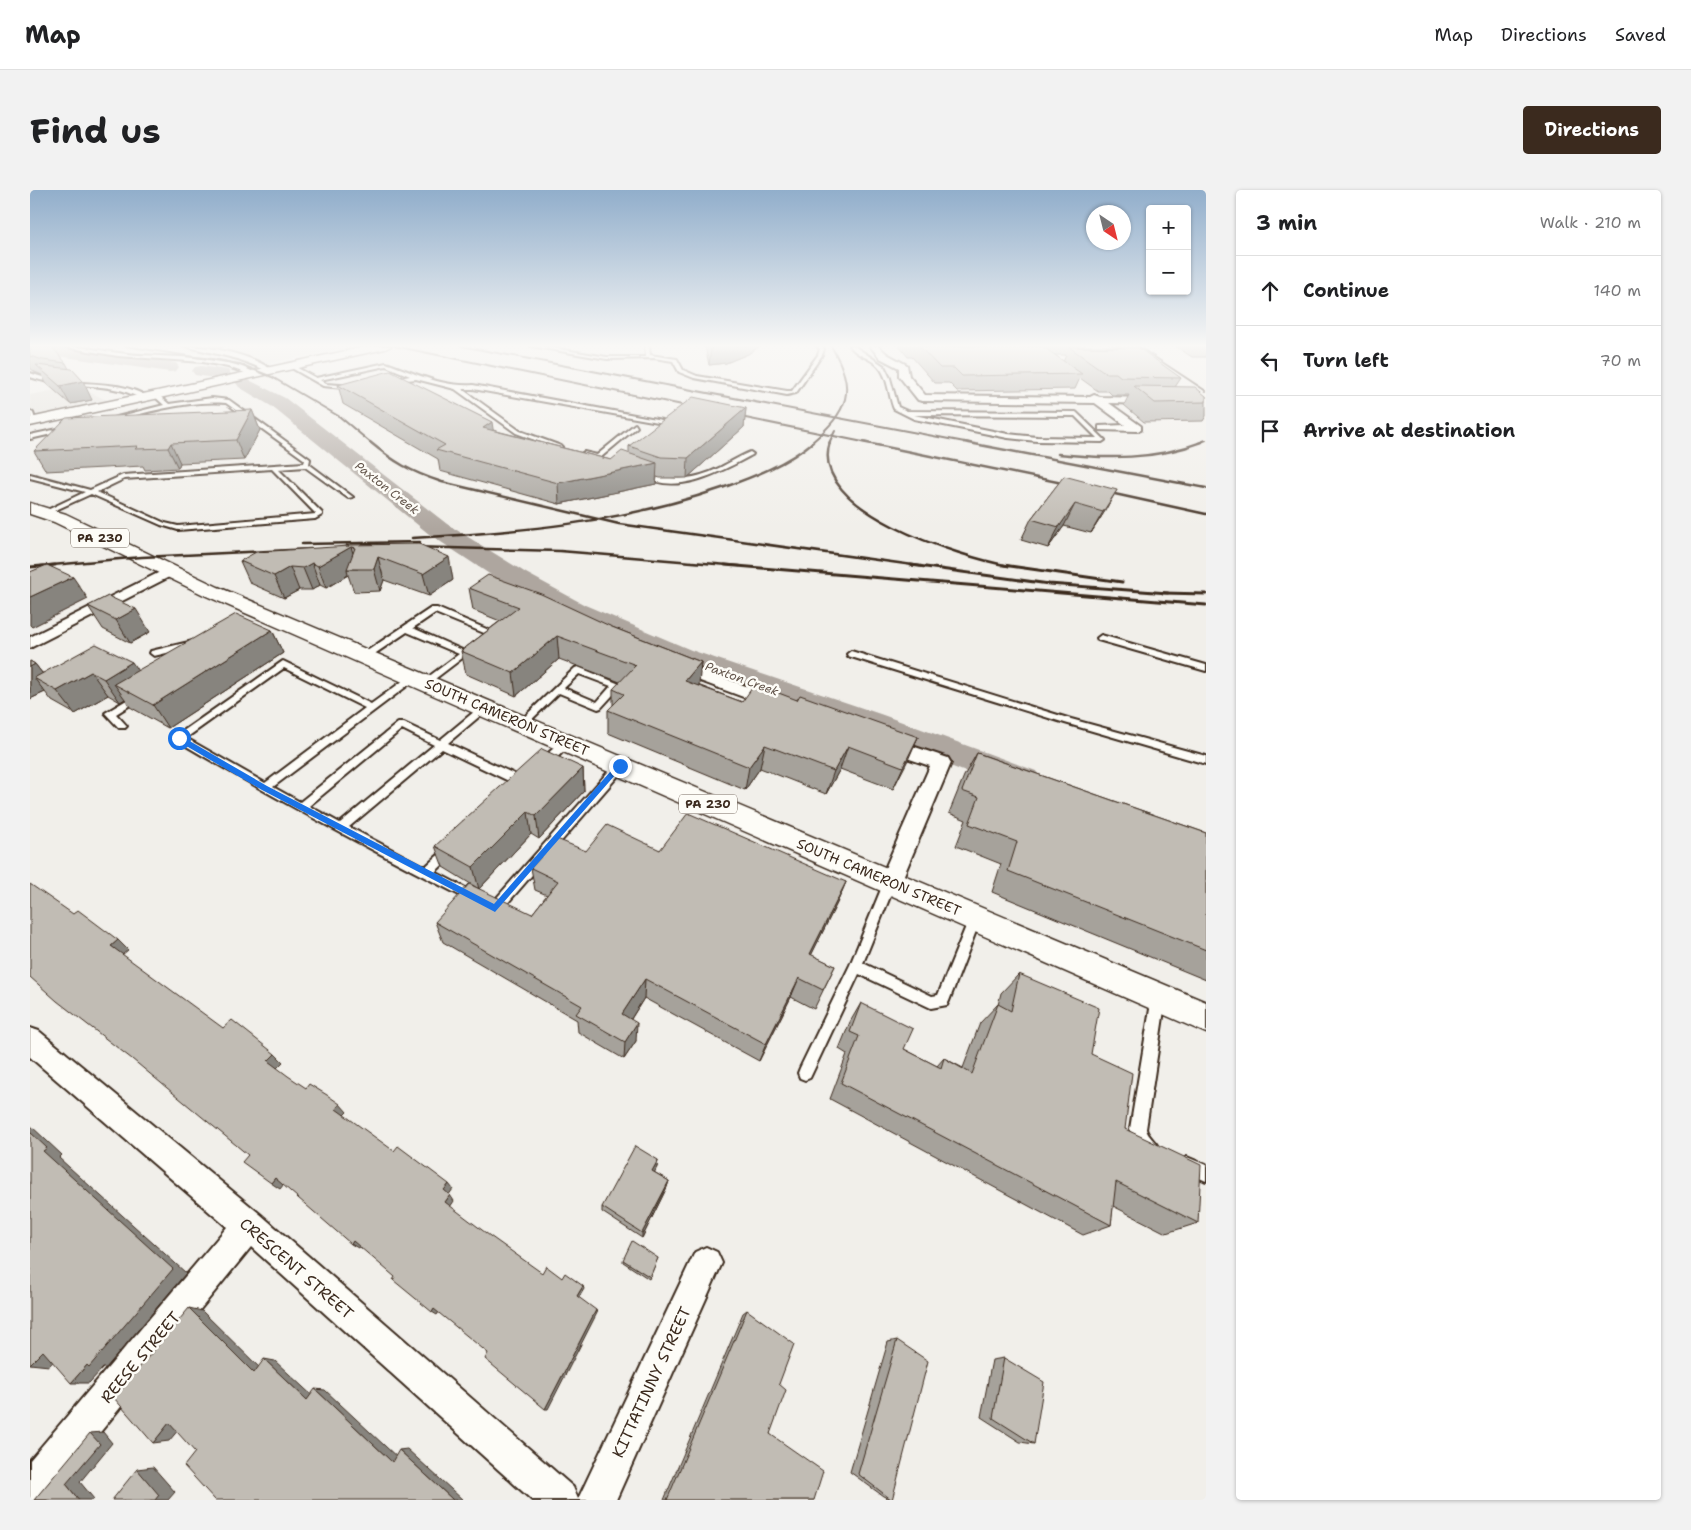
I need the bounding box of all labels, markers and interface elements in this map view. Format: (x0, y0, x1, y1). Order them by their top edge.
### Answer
text: Map (25, 19, 81, 51)
text: Map (1435, 23, 1473, 47)
text: Directions (1501, 23, 1587, 47)
text: Saved (1615, 23, 1666, 47)
button: Directions (1523, 106, 1661, 154)
text: Find us (30, 107, 161, 154)
north arrow (1086, 205, 1131, 250)
map controls (1146, 205, 1191, 295)
button: + (1146, 205, 1191, 250)
text: 3 min (1256, 209, 1317, 237)
text: Walk · 210 m (1540, 212, 1641, 233)
button: − (1146, 250, 1191, 295)
icon: ahead (1256, 277, 1284, 305)
text: Continue (1303, 278, 1389, 303)
text: 140 m (1594, 280, 1641, 301)
icon: left (1256, 347, 1284, 375)
text: Turn left (1303, 348, 1389, 373)
text: 70 m (1600, 350, 1641, 371)
icon: arrive (1256, 417, 1284, 445)
text: Arrive at destination (1303, 418, 1515, 443)
water label: Paxton Creek (352, 458, 422, 518)
road number: PA 230 (71, 528, 129, 548)
water label: Paxton Creek (703, 658, 781, 700)
street label: SOUTH CAMERON STREET (422, 674, 592, 760)
route start (168, 727, 191, 750)
route end (609, 755, 632, 778)
road number: PA 230 (679, 794, 737, 814)
street label: SOUTH CAMERON STREET (794, 834, 964, 920)
street label: CRESCENT STREET (235, 1213, 358, 1324)
street label: KITTATINNY STREET (607, 1303, 696, 1461)
street label: REESE STREET (96, 1307, 185, 1407)

